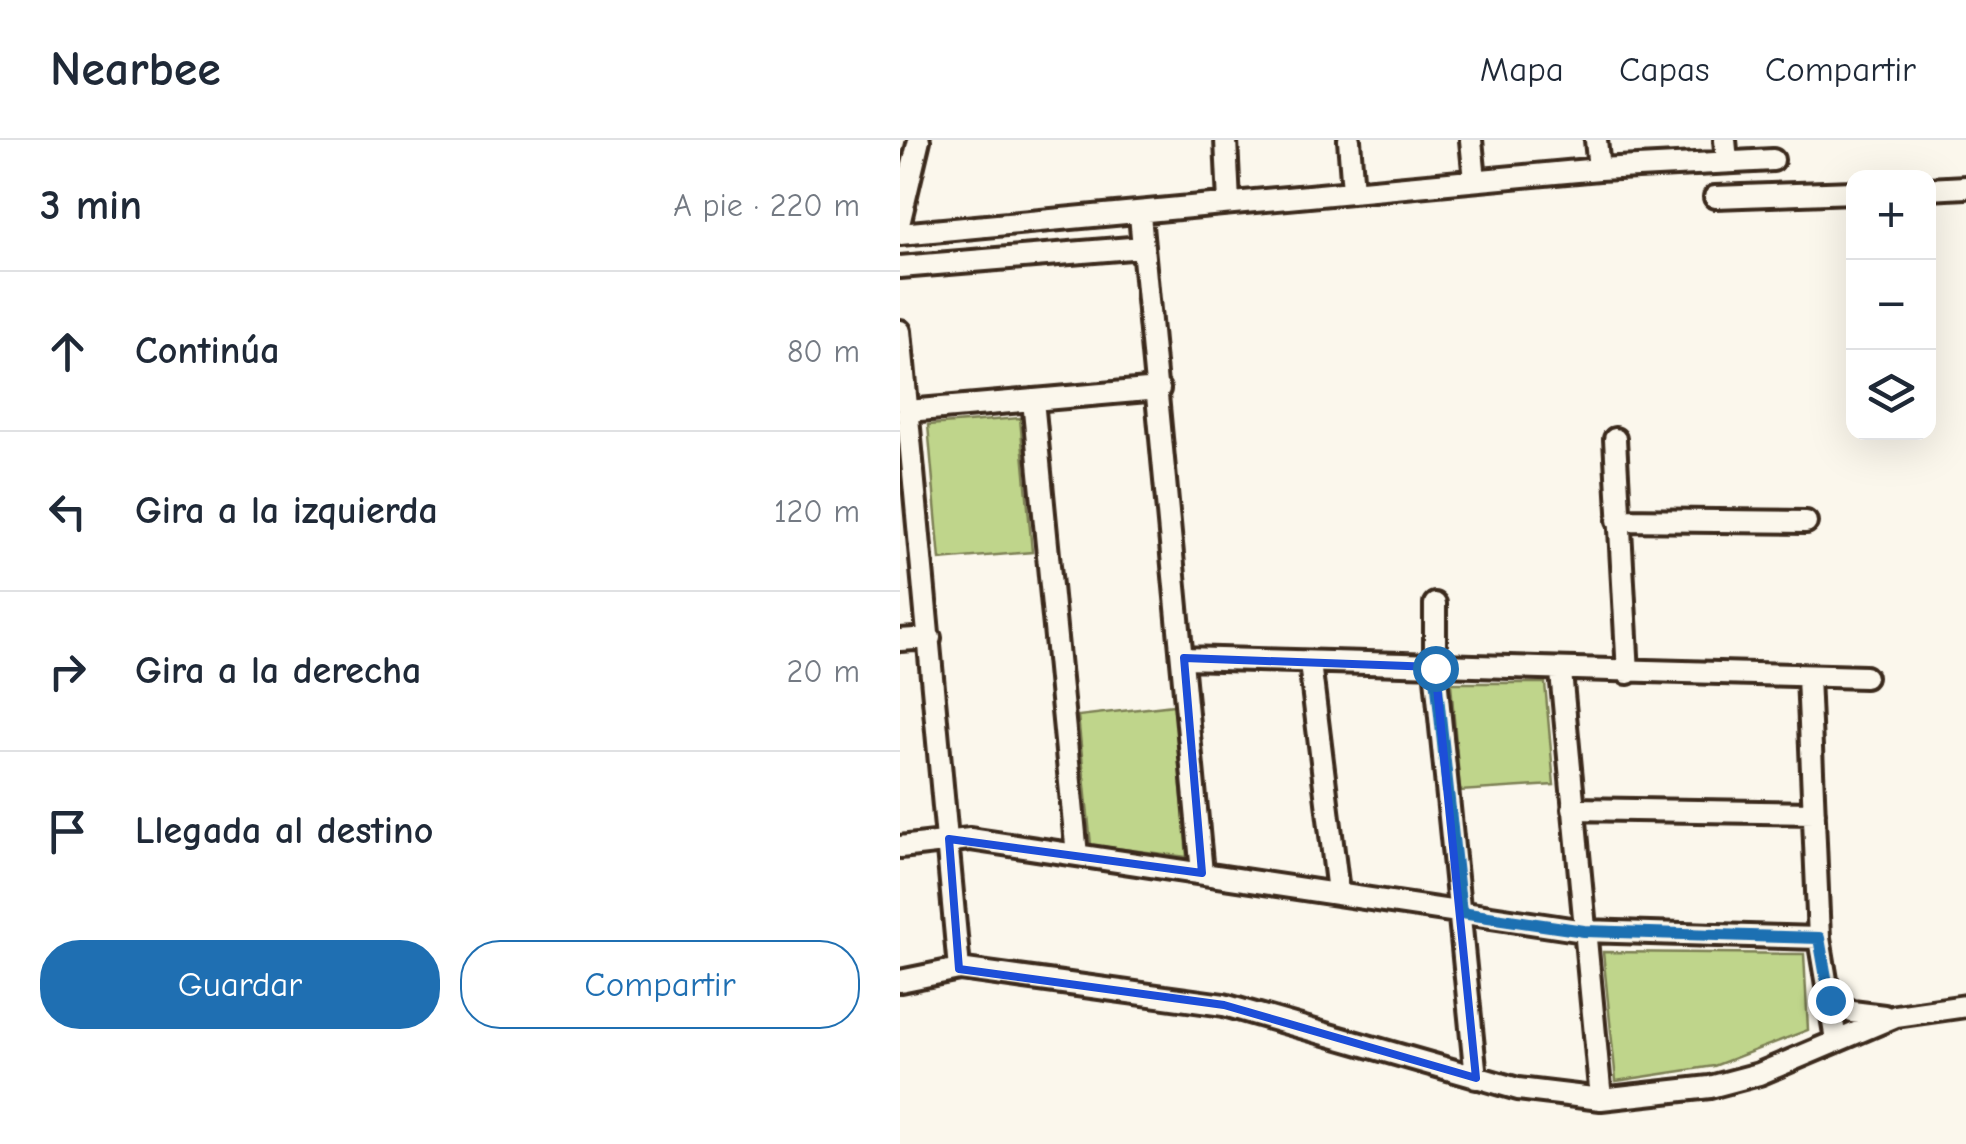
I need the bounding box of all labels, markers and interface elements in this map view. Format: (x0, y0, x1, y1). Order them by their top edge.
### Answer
text: Nearbee (50, 42, 221, 97)
text: Mapa (1480, 49, 1564, 90)
text: Capas (1619, 49, 1710, 90)
text: Compartir (1765, 49, 1916, 90)
map controls (1846, 170, 1936, 440)
button: + (1846, 170, 1936, 260)
text: 3 min (40, 181, 142, 230)
text: A pie · 220 m (673, 187, 860, 224)
button: − (1846, 260, 1936, 350)
icon: ahead (40, 324, 95, 379)
text: Continúa (135, 329, 279, 373)
text: 80 m (787, 333, 860, 370)
button: layers (1846, 350, 1936, 440)
icon: left (40, 484, 95, 539)
text: Gira a la izquierda (135, 489, 438, 533)
text: 120 m (774, 493, 860, 530)
icon: right (40, 644, 95, 699)
route start (1413, 646, 1459, 692)
text: Gira a la derecha (135, 649, 421, 693)
text: 20 m (787, 653, 860, 690)
icon: arrive (40, 804, 95, 859)
text: Llegada al destino (135, 809, 433, 853)
button: Guardar (40, 940, 440, 1029)
button: Compartir (460, 940, 860, 1029)
route end (1808, 978, 1854, 1024)

